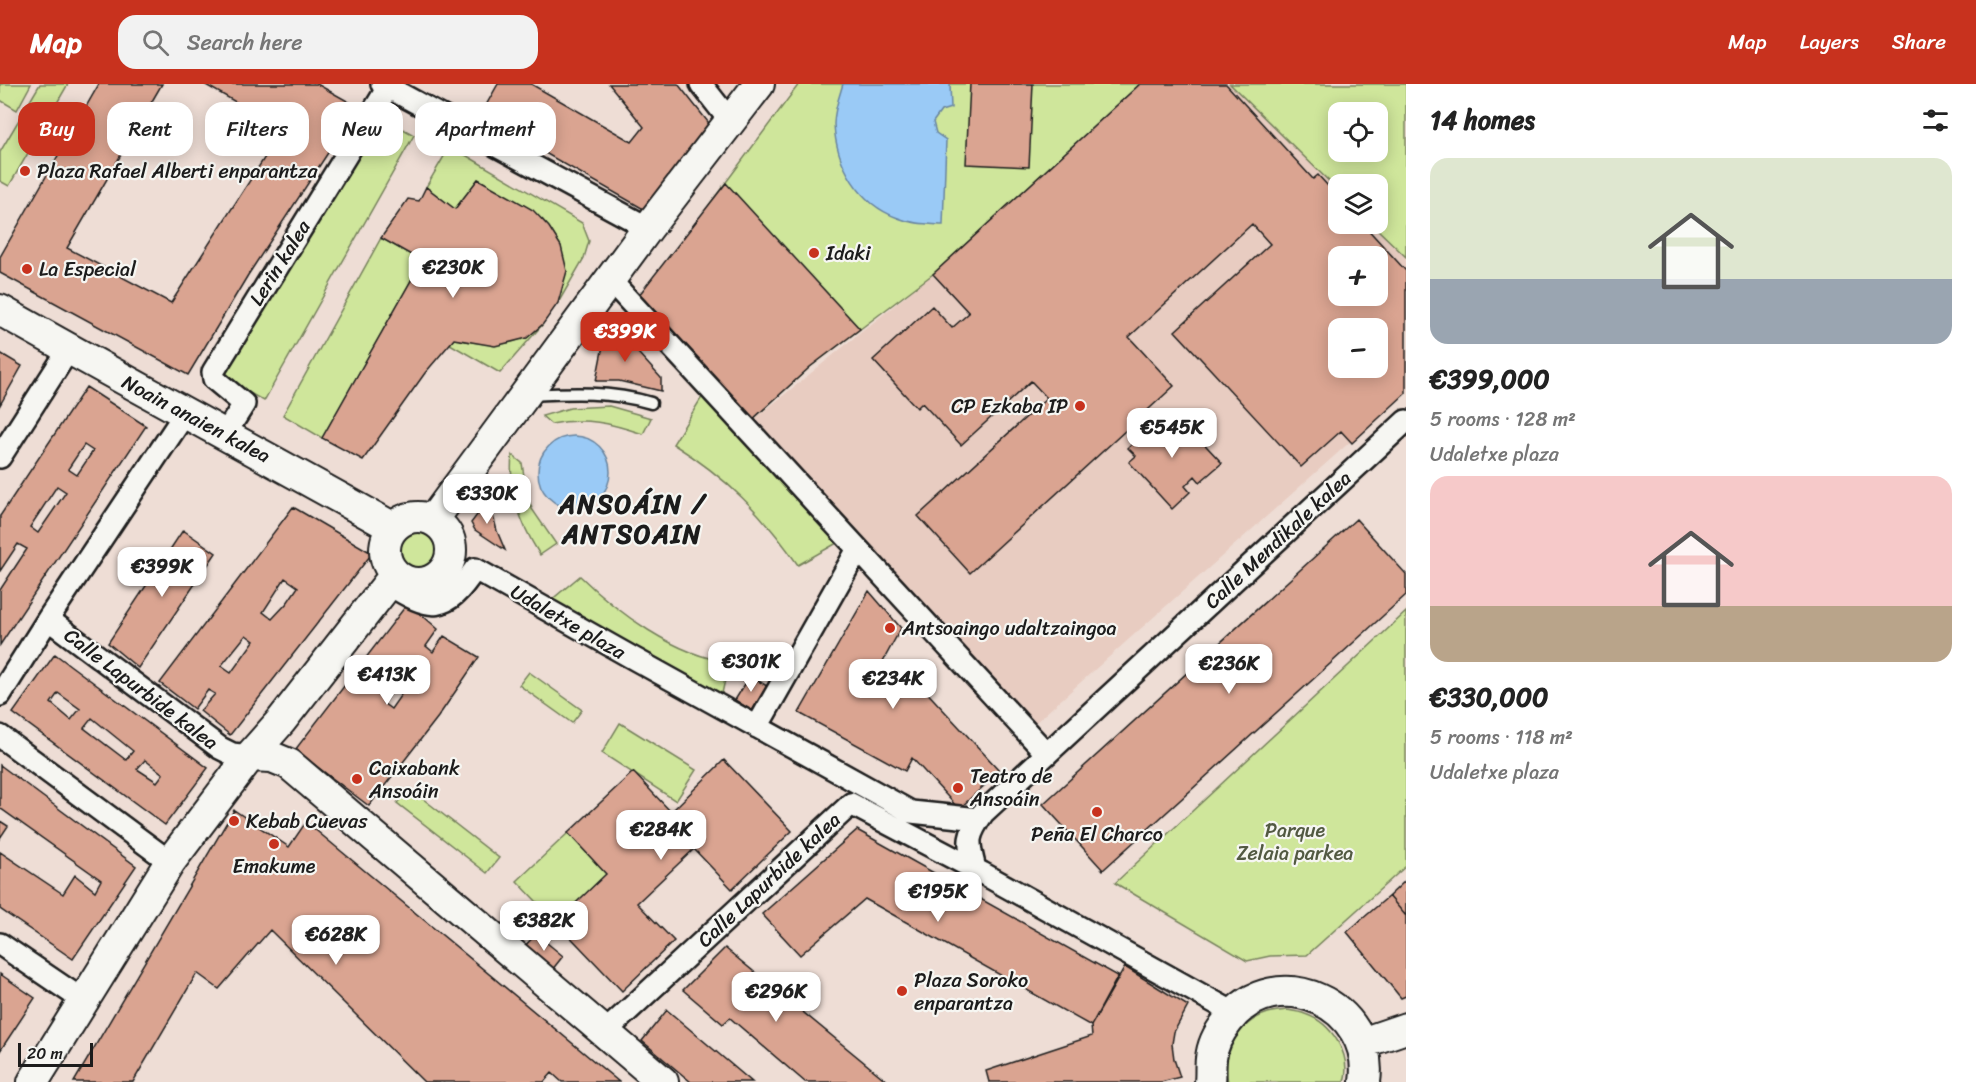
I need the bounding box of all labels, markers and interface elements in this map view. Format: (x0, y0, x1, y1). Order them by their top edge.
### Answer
search box (118, 15, 538, 69)
text: Map (30, 18, 82, 67)
text: Search here (187, 23, 303, 62)
text: Map (1728, 23, 1767, 61)
text: Layers (1800, 23, 1859, 61)
text: Share (1892, 23, 1946, 61)
icon: search (139, 26, 172, 59)
text: 14 homes (1430, 97, 1535, 143)
chip: Buy (18, 102, 95, 156)
chip: Rent (107, 102, 193, 156)
chip: Filters (205, 102, 309, 156)
chip: New (321, 102, 403, 156)
chip: Apartment (415, 102, 556, 156)
map controls (1328, 102, 1388, 378)
button: locate (1328, 102, 1388, 162)
icon: filters (1919, 104, 1952, 137)
place label: Plaza Rafael Alberti enparantza (37, 154, 319, 189)
marker: Plaza Rafael Alberti enparantza (18, 164, 32, 178)
button: layers (1328, 174, 1388, 234)
icon: home (1637, 197, 1745, 305)
street label: Lerin kalea (240, 212, 321, 313)
place label: Idaki (825, 236, 872, 271)
marker: Idaki (807, 246, 821, 260)
button: + (1328, 246, 1388, 306)
pin: €230K (411, 248, 495, 299)
text: €230K (423, 250, 483, 285)
place label: La Especial (39, 252, 137, 287)
marker: La Especial (20, 262, 34, 276)
pin: €399K (583, 312, 667, 363)
text: €399K (595, 314, 655, 349)
button: − (1328, 318, 1388, 378)
text: €399,000 (1430, 356, 1550, 402)
street label: Noain anaien kalea (115, 365, 277, 473)
place label: CP Ezkaba IP (951, 389, 1068, 424)
marker: CP Ezkaba IP (1073, 399, 1087, 413)
text: 5 rooms · 128 m² (1430, 402, 1576, 437)
pin: €545K (1130, 408, 1214, 459)
text: €545K (1141, 410, 1203, 445)
text: Udaletxe plaza (1430, 437, 1559, 472)
street label: Calle Mendikale kalea (1196, 462, 1360, 618)
pin: €330K (445, 474, 529, 525)
text: €330K (457, 476, 517, 511)
district label: ANSOÁIN / ANTSOAIN (558, 481, 707, 557)
icon: home (1637, 515, 1745, 623)
pin: €399K (120, 547, 204, 598)
text: €399K (132, 549, 192, 584)
street label: Udaletxe plaza (503, 575, 633, 670)
place label: Antsoaingo udaltzaingoa (901, 611, 1116, 646)
street label: Calle Lapurbide kalea (56, 619, 226, 759)
marker: Antsoaingo udaltzaingoa (883, 621, 897, 635)
pin: €301K (709, 642, 793, 693)
text: €301K (722, 644, 780, 679)
pin: €236K (1187, 644, 1271, 695)
text: €236K (1199, 646, 1259, 681)
pin: €413K (345, 655, 429, 706)
text: €413K (358, 657, 416, 692)
pin: €234K (851, 659, 935, 710)
text: €234K (863, 661, 923, 696)
text: €330,000 (1430, 674, 1549, 720)
text: 5 rooms · 118 m² (1430, 720, 1573, 755)
place label: Caixabank Ansoáin (368, 751, 460, 809)
text: Udaletxe plaza (1430, 755, 1559, 790)
place label: Teatro de Ansoáin (969, 759, 1053, 817)
marker: Caixabank Ansoáin (350, 772, 364, 786)
marker: Teatro de Ansoáin (951, 781, 965, 795)
place label: Kebab Cuevas (246, 804, 368, 839)
street label: Calle Lapurbide kalea (689, 804, 849, 956)
marker: Peña El Charco (1090, 805, 1104, 819)
pin: €284K (619, 810, 703, 861)
text: €284K (630, 812, 692, 847)
park label: Parque Zelaia parkea (1237, 813, 1353, 871)
marker: Kebab Cuevas (227, 814, 241, 828)
place label: Peña El Charco (1031, 817, 1163, 852)
marker: Emakume (267, 837, 281, 851)
place label: Emakume (233, 849, 316, 884)
pin: €195K (896, 872, 980, 923)
text: €195K (909, 874, 967, 909)
pin: €382K (502, 901, 586, 952)
text: €382K (514, 903, 574, 938)
pin: €628K (294, 915, 378, 966)
text: €628K (306, 917, 366, 952)
place label: Plaza Soroko enparantza (914, 963, 1028, 1021)
pin: €296K (734, 972, 818, 1023)
text: €296K (746, 974, 806, 1009)
marker: Plaza Soroko enparantza (895, 984, 909, 998)
text: 20 m (27, 1039, 63, 1068)
scale bar (18, 1040, 93, 1068)

